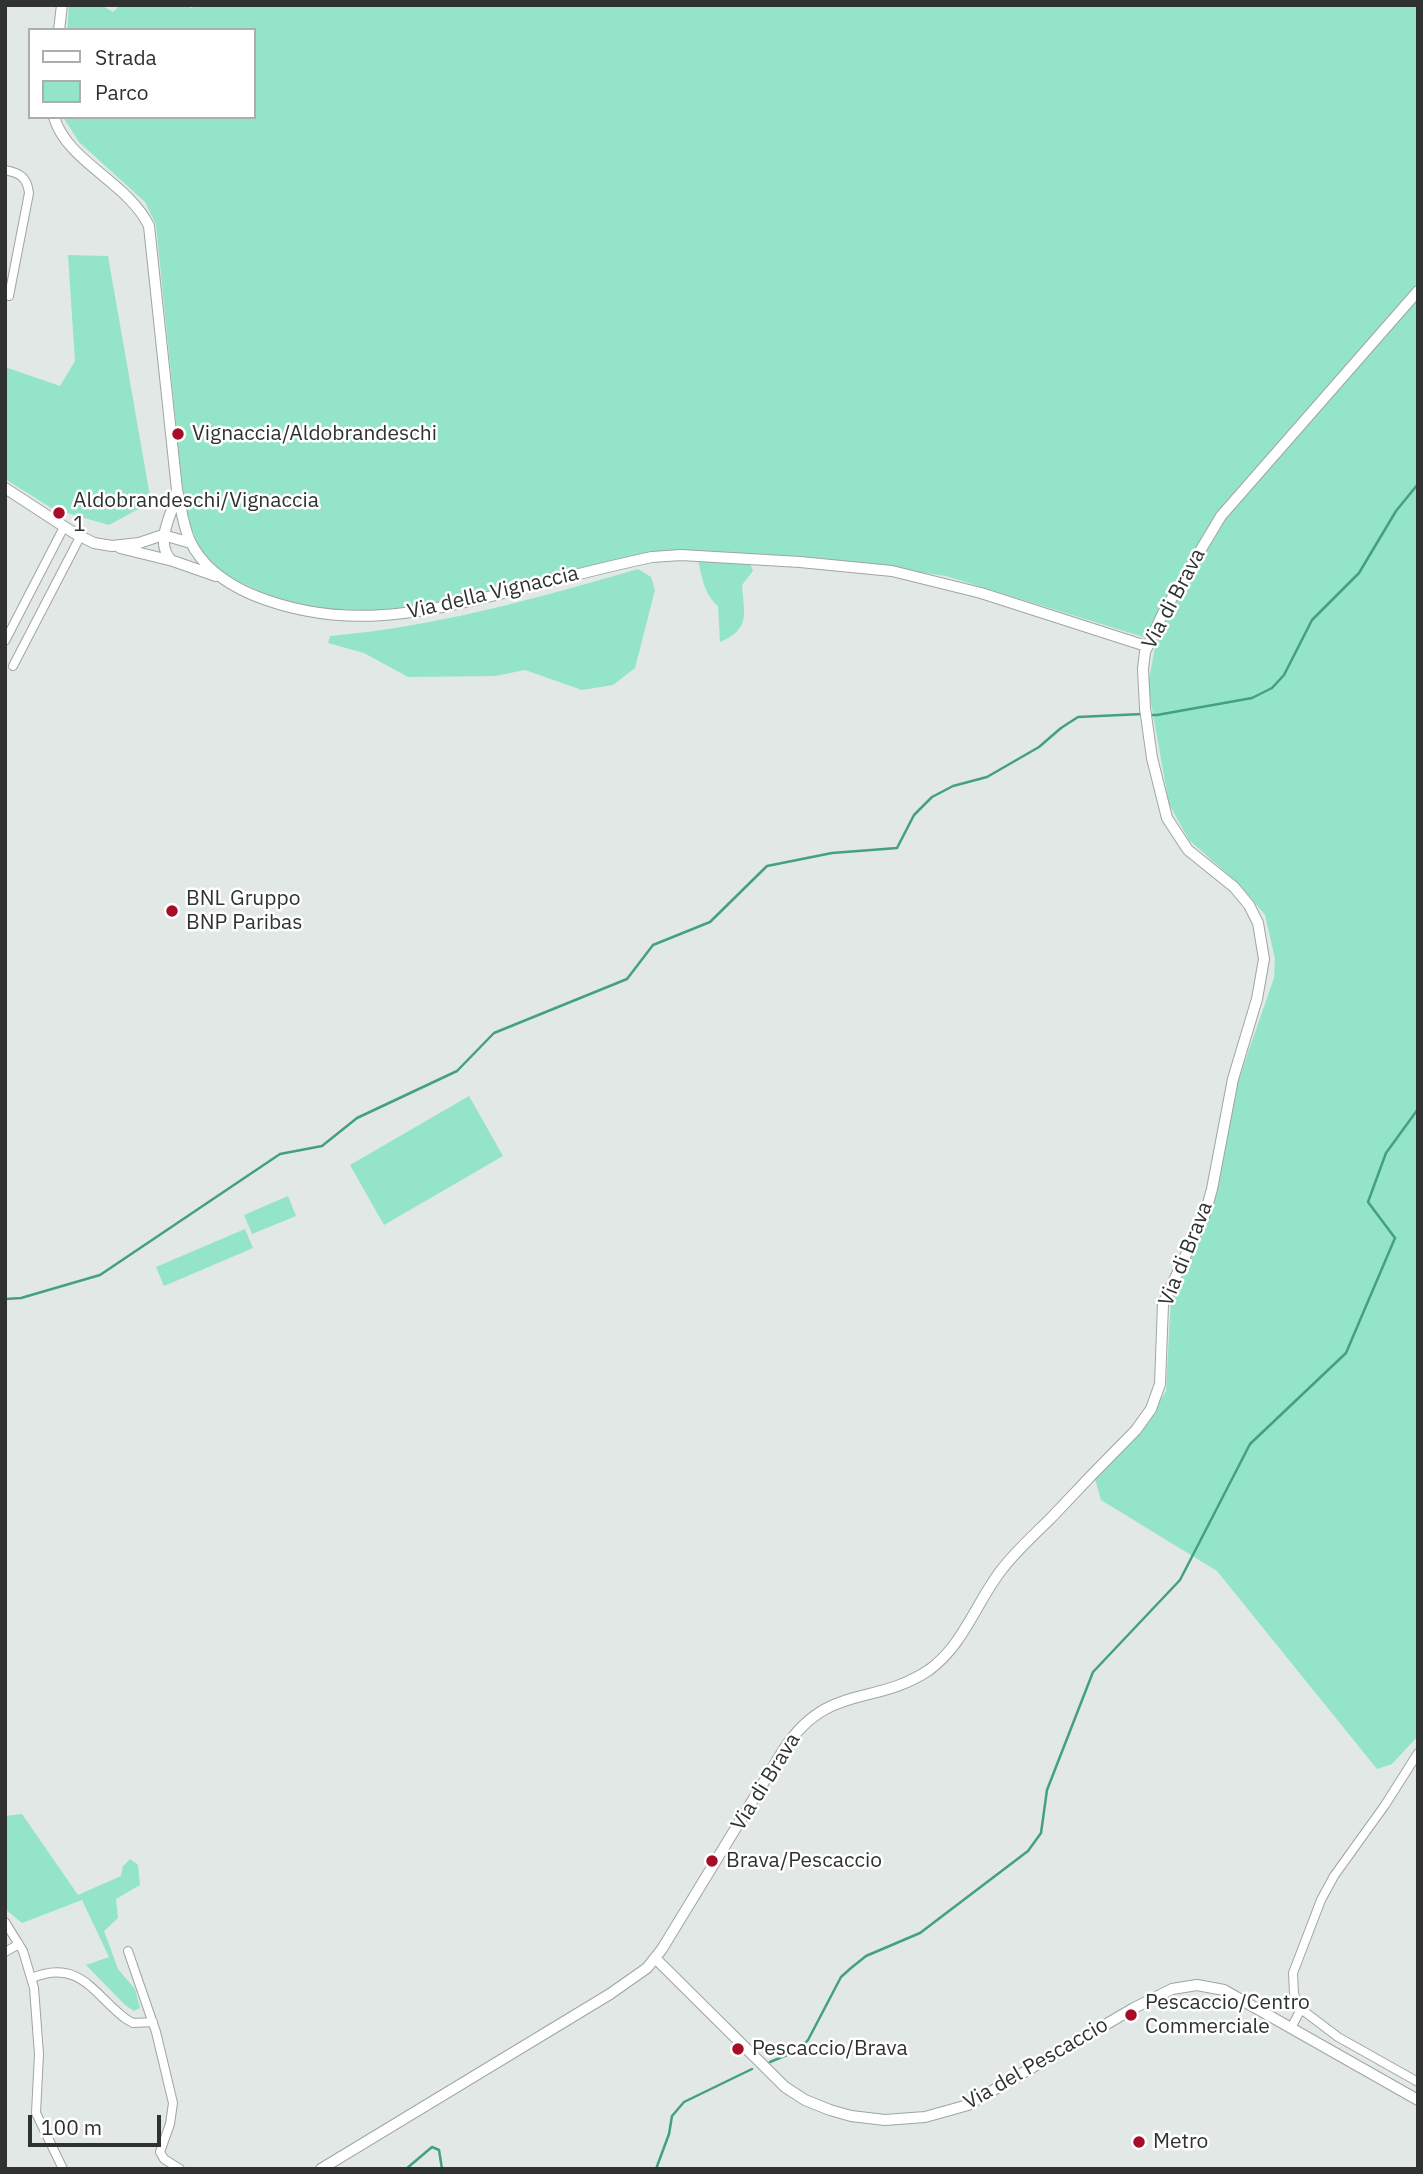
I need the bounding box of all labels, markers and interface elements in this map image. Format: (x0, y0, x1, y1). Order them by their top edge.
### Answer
legend (28, 28, 256, 119)
text: Strada (95, 43, 157, 71)
text: Parco (95, 78, 149, 106)
place label: Vignaccia/Aldobrandeschi (192, 421, 437, 447)
marker: Vignaccia/Aldobrandeschi (170, 426, 186, 442)
place label: Aldobrandeschi/Vignaccia 1 (73, 488, 319, 538)
marker: Aldobrandeschi/Vignaccia 1 (51, 505, 67, 521)
street label: Via di Brava (1137, 544, 1211, 654)
street label: Via della Vignaccia (405, 561, 581, 625)
place label: BNL Gruppo BNP Paribas (186, 886, 303, 936)
marker: BNL Gruppo BNP Paribas (164, 903, 180, 919)
street label: Via di Brava (1154, 1198, 1218, 1310)
street label: Via di Brava (726, 1729, 806, 1835)
place label: Brava/Pescaccio (726, 1848, 882, 1874)
marker: Brava/Pescaccio (704, 1853, 720, 1869)
place label: Pescaccio/Centro Commerciale (1145, 1990, 1310, 2040)
marker: Pescaccio/Centro Commerciale (1123, 2007, 1139, 2023)
street label: Via del Pescaccio (959, 2012, 1113, 2116)
place label: Pescaccio/Brava (752, 2036, 908, 2062)
marker: Pescaccio/Brava (730, 2041, 746, 2057)
scale bar (32, 2100, 164, 2144)
text: 100 m (41, 2113, 102, 2141)
place label: Metro (1153, 2129, 1208, 2155)
marker: Metro (1131, 2134, 1147, 2150)

